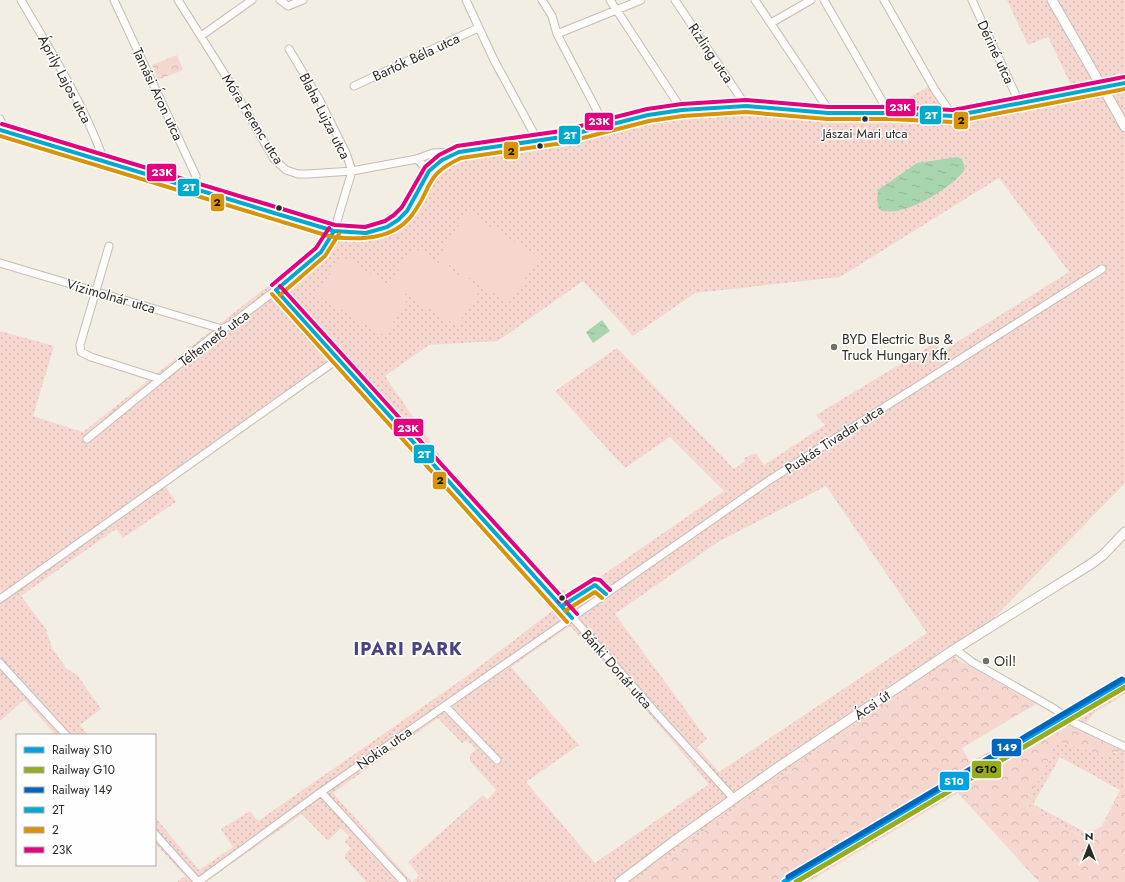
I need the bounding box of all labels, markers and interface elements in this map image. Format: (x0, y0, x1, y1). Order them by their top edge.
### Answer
street label: Dériné utca (973, 17, 1019, 87)
street label: Rizling utca (684, 19, 738, 87)
street label: Bartók Béla utca (369, 28, 463, 86)
street label: Áprily Lajos utca (33, 31, 97, 127)
street label: Tamási Áron utca (128, 44, 188, 144)
street label: Blaha Lujza utca (295, 69, 355, 163)
street label: Móra Ferenc utca (217, 70, 289, 168)
line badge: 23K (885, 98, 916, 117)
text: 23K (889, 99, 911, 115)
line badge: 2T (919, 105, 942, 125)
text: 2T (924, 107, 939, 123)
line badge: 2 (953, 111, 969, 130)
line badge: 23K (584, 112, 614, 131)
text: 2 (957, 112, 965, 128)
text: 23K (588, 113, 610, 129)
marker: Jászai Mari utca (860, 114, 870, 124)
place label: Jászai Mari utca (820, 124, 908, 143)
line badge: 2T (558, 125, 581, 145)
text: 2T (563, 127, 578, 143)
line badge: 2 (503, 141, 519, 160)
unlabelled marker (535, 141, 545, 151)
text: 2 (507, 143, 515, 159)
line badge: 23K (146, 163, 177, 182)
text: 23K (151, 164, 173, 180)
line badge: 2T (177, 178, 200, 197)
text: 2T (182, 179, 197, 195)
line badge: 2 (210, 193, 225, 212)
text: 2 (213, 194, 221, 210)
unlabelled marker (274, 203, 284, 213)
street label: Vízimolnár utca (64, 274, 158, 318)
street label: Téltemető utca (175, 305, 253, 371)
place label: BYD Electric Bus & Truck Hungary Kft. (842, 329, 953, 365)
marker: BYD Electric Bus & Truck Hungary Kft. (829, 342, 839, 352)
street label: Puskás Tivadar utca (781, 400, 887, 478)
line badge: 23K (393, 418, 424, 437)
text: 23K (397, 420, 419, 436)
line badge: 2T (413, 444, 435, 464)
text: 2T (417, 446, 432, 462)
line badge: 2 (432, 471, 447, 490)
text: 2 (436, 472, 444, 488)
unlabelled marker (557, 593, 567, 603)
street label: Bánki Donát utca (577, 625, 657, 713)
district label: IPARI PARK (353, 636, 463, 662)
place label: Oil! (994, 651, 1016, 671)
marker: Oil! (981, 656, 991, 666)
street label: Ácsi út (850, 685, 895, 725)
street label: Nokia utca (352, 722, 416, 774)
legend (16, 734, 156, 866)
line badge: 149 (991, 738, 1022, 757)
text: 149 (997, 739, 1017, 755)
text: Railway S10 (52, 741, 112, 759)
line badge: G10 (971, 760, 1002, 779)
text: Railway G10 (52, 761, 115, 779)
text: G10 (975, 761, 997, 777)
line badge: S10 (939, 771, 970, 791)
text: S10 (944, 773, 964, 789)
text: Railway 149 (52, 781, 113, 799)
text: 2T (52, 801, 65, 819)
text: 2 (52, 821, 59, 839)
north arrow (1069, 826, 1109, 866)
text: N (1085, 828, 1093, 844)
text: 23K (52, 841, 72, 859)

